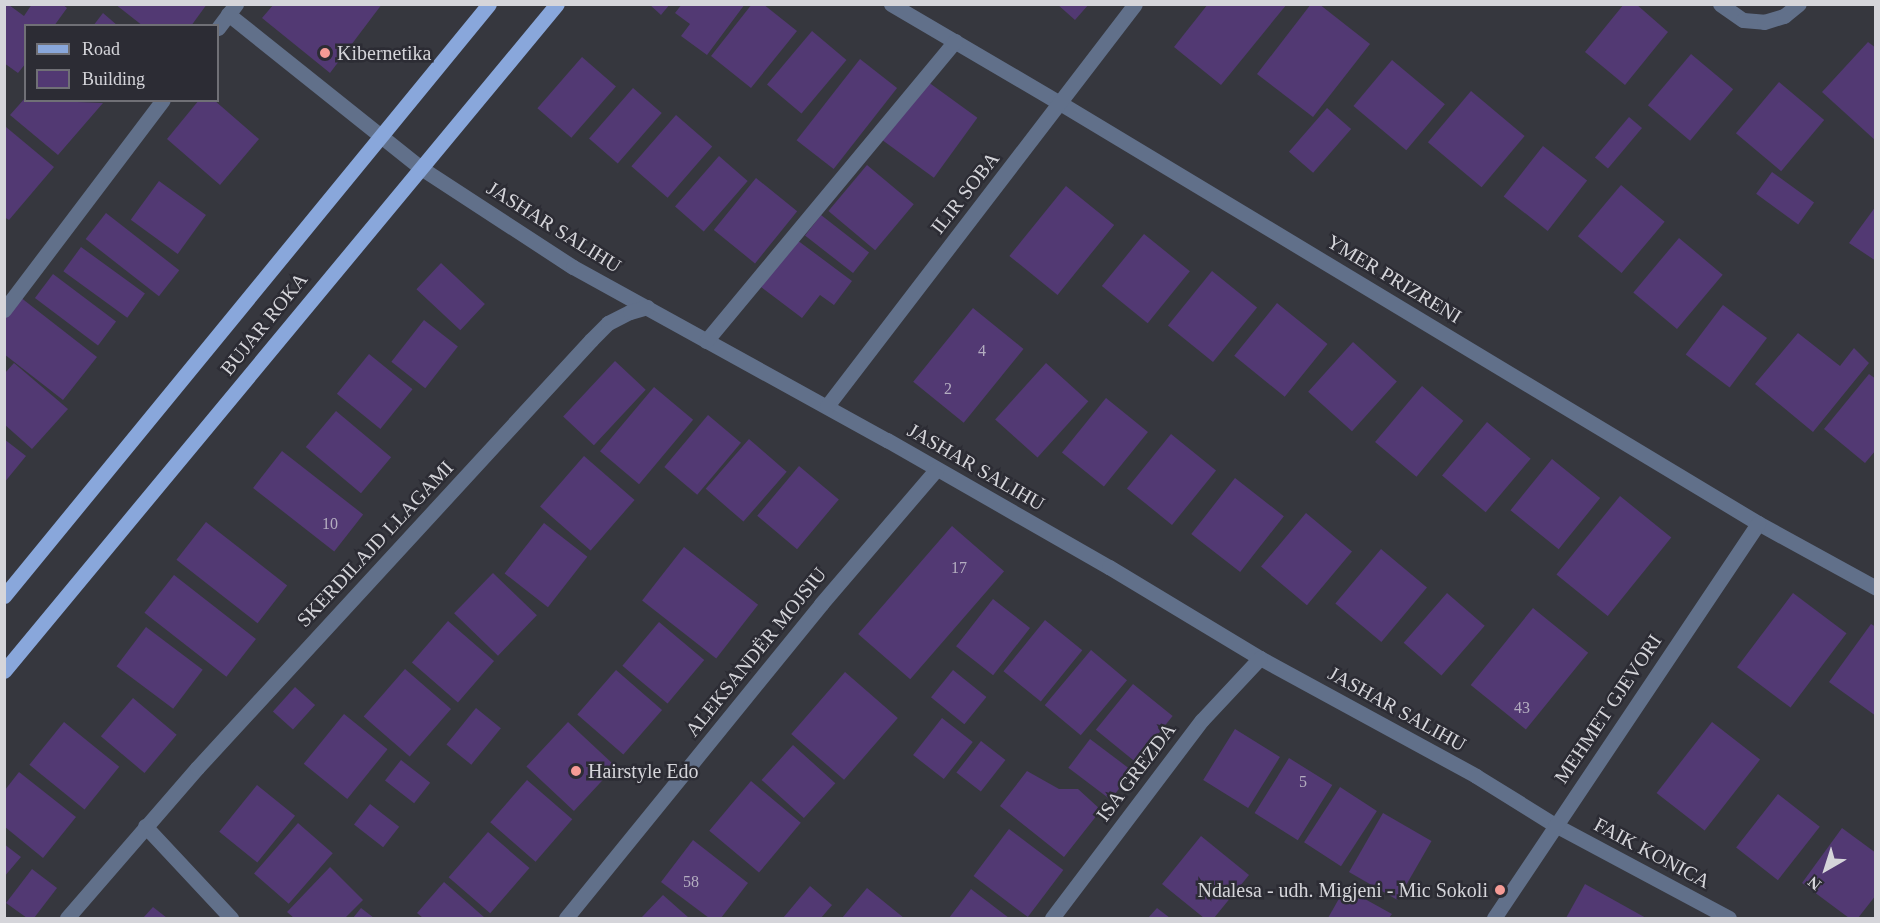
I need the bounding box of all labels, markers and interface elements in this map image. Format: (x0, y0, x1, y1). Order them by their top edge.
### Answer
legend (24, 24, 219, 102)
text: Road (82, 39, 120, 59)
place label: Kibernetika (337, 41, 431, 65)
marker: Kibernetika (318, 46, 332, 60)
text: Building (82, 69, 145, 89)
street label: ILIR SOBA (926, 147, 1004, 239)
street label: JASHAR SALIHU (482, 176, 626, 278)
street label: YMER PRIZRENI (1322, 229, 1466, 329)
street label: BUJAR ROKA (215, 268, 313, 380)
house number: 4 (978, 341, 986, 361)
house number: 2 (944, 379, 952, 399)
street label: JASHAR SALIHU (903, 418, 1049, 516)
street label: SKERDILAJD LLAGAMI (292, 456, 458, 632)
house number: 10 (322, 514, 338, 534)
house number: 17 (951, 558, 967, 578)
street label: ALEKSANDËR MOJSIU (680, 563, 832, 741)
street label: MEHMET GJEVORI (1549, 630, 1667, 788)
street label: JASHAR SALIHU (1324, 661, 1470, 757)
house number: 43 (1514, 698, 1530, 718)
street label: ISA GREZDA (1091, 718, 1181, 826)
place label: Hairstyle Edo (588, 759, 699, 783)
marker: Hairstyle Edo (569, 764, 583, 778)
house number: 5 (1299, 772, 1307, 792)
street label: FAIK KONICA (1590, 812, 1714, 894)
north arrow (1796, 839, 1856, 899)
house number: 58 (683, 872, 699, 892)
text: N (1805, 873, 1824, 894)
place label: Ndalesa - udh. Migjeni - Mic Sokoli (1197, 878, 1488, 902)
marker: Ndalesa - udh. Migjeni - Mic Sokoli (1493, 883, 1507, 897)

